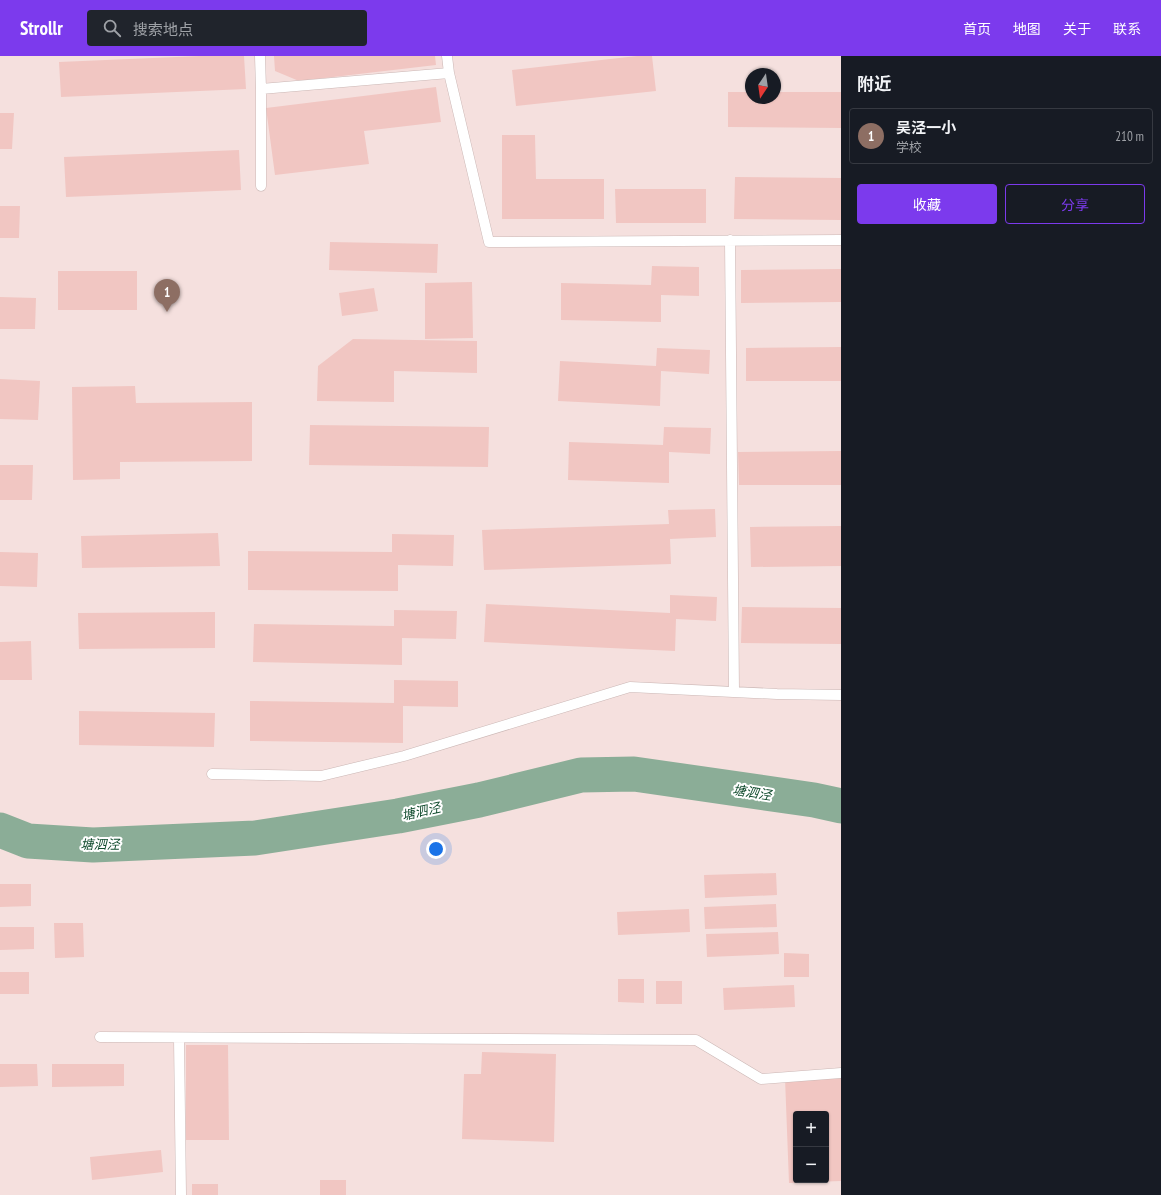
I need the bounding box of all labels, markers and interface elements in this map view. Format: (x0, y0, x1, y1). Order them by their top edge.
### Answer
search box (87, 10, 367, 46)
text: Strollr (20, 16, 63, 40)
icon: search (101, 17, 123, 39)
text: 搜索地点 (133, 20, 193, 39)
text: 首页 (963, 20, 991, 38)
text: 地图 (1013, 20, 1041, 38)
text: 关于 (1063, 20, 1091, 38)
text: 联系 (1113, 20, 1141, 38)
north arrow (745, 68, 781, 104)
text: 附近 (857, 73, 891, 95)
text: 吴泾一小 (896, 118, 956, 137)
text: 1 (868, 128, 874, 145)
text: 210 m (1115, 128, 1144, 145)
text: 学校 (896, 139, 922, 156)
button: 收藏 (857, 184, 997, 224)
button: 分享 (1005, 184, 1145, 224)
pin: 1 (154, 279, 180, 312)
water label: 塘泗泾 (731, 781, 774, 804)
water label: 塘泗泾 (400, 798, 444, 824)
water label: 塘泗泾 (80, 836, 121, 853)
your location (426, 839, 446, 859)
map controls (793, 1111, 829, 1183)
button: + (793, 1111, 829, 1147)
button: − (793, 1147, 829, 1183)

